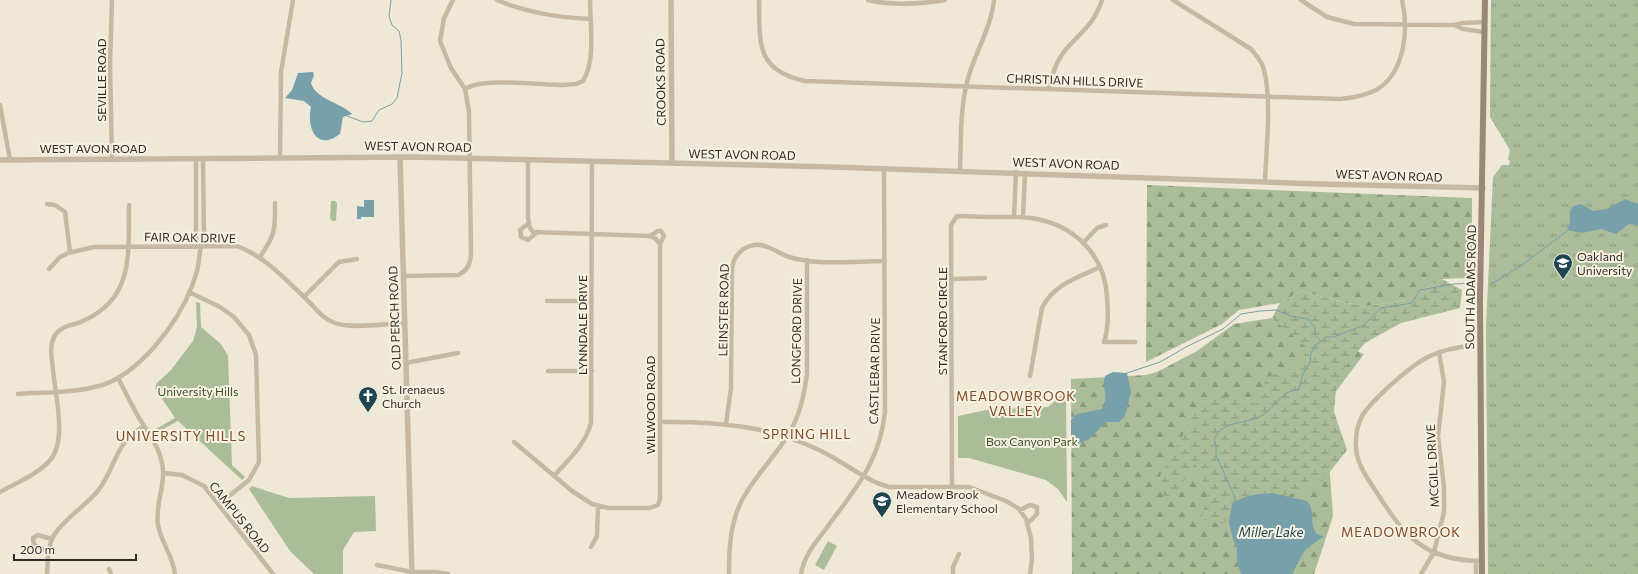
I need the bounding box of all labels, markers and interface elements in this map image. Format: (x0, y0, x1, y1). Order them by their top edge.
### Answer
street label: SEVILLE ROAD (94, 38, 108, 122)
street label: CROOKS ROAD (652, 38, 668, 126)
street label: CHRISTIAN HILLS DRIVE (1006, 71, 1144, 89)
street label: WEST AVON ROAD (364, 138, 472, 154)
street label: WEST AVON ROAD (39, 141, 147, 155)
street label: WEST AVON ROAD (688, 146, 796, 162)
street label: WEST AVON ROAD (1012, 154, 1120, 172)
street label: WEST AVON ROAD (1335, 166, 1443, 184)
street label: SOUTH ADAMS ROAD (1462, 224, 1478, 350)
street label: FAIR OAK DRIVE (144, 229, 236, 245)
place label: Oakland University (1577, 249, 1632, 277)
school or university icon: Oakland University (1552, 252, 1574, 280)
street label: LEINSTER ROAD (715, 263, 731, 357)
street label: OLD PERCH ROAD (385, 266, 403, 370)
street label: STANFORD CIRCLE (935, 267, 949, 375)
street label: LYNNDALE DRIVE (575, 275, 589, 375)
street label: LONGFORD DRIVE (788, 278, 804, 384)
street label: CASTLEBAR DRIVE (866, 317, 882, 425)
street label: WILWOOD ROAD (643, 356, 657, 454)
place label: St. Irenaeus Church (382, 382, 445, 410)
park label: University Hills (157, 384, 239, 398)
church icon: St. Irenaeus Church (357, 385, 379, 413)
district label: MEADOWBROOK VALLEY (956, 388, 1076, 419)
street label: MCGILL DRIVE (1423, 424, 1441, 508)
district label: SPRING HILL (762, 426, 852, 442)
district label: UNIVERSITY HILLS (116, 428, 246, 444)
park label: Box Canyon Park (986, 434, 1078, 448)
street label: CAMPUS ROAD (207, 478, 273, 556)
place label: Meadow Brook Elementary School (896, 487, 998, 515)
school or university icon: Meadow Brook Elementary School (871, 490, 893, 518)
water label: Miller Lake (1239, 524, 1304, 540)
district label: MEADOWBROOK (1341, 524, 1461, 540)
scale bar (14, 536, 136, 562)
text: 200 m (20, 542, 55, 556)

